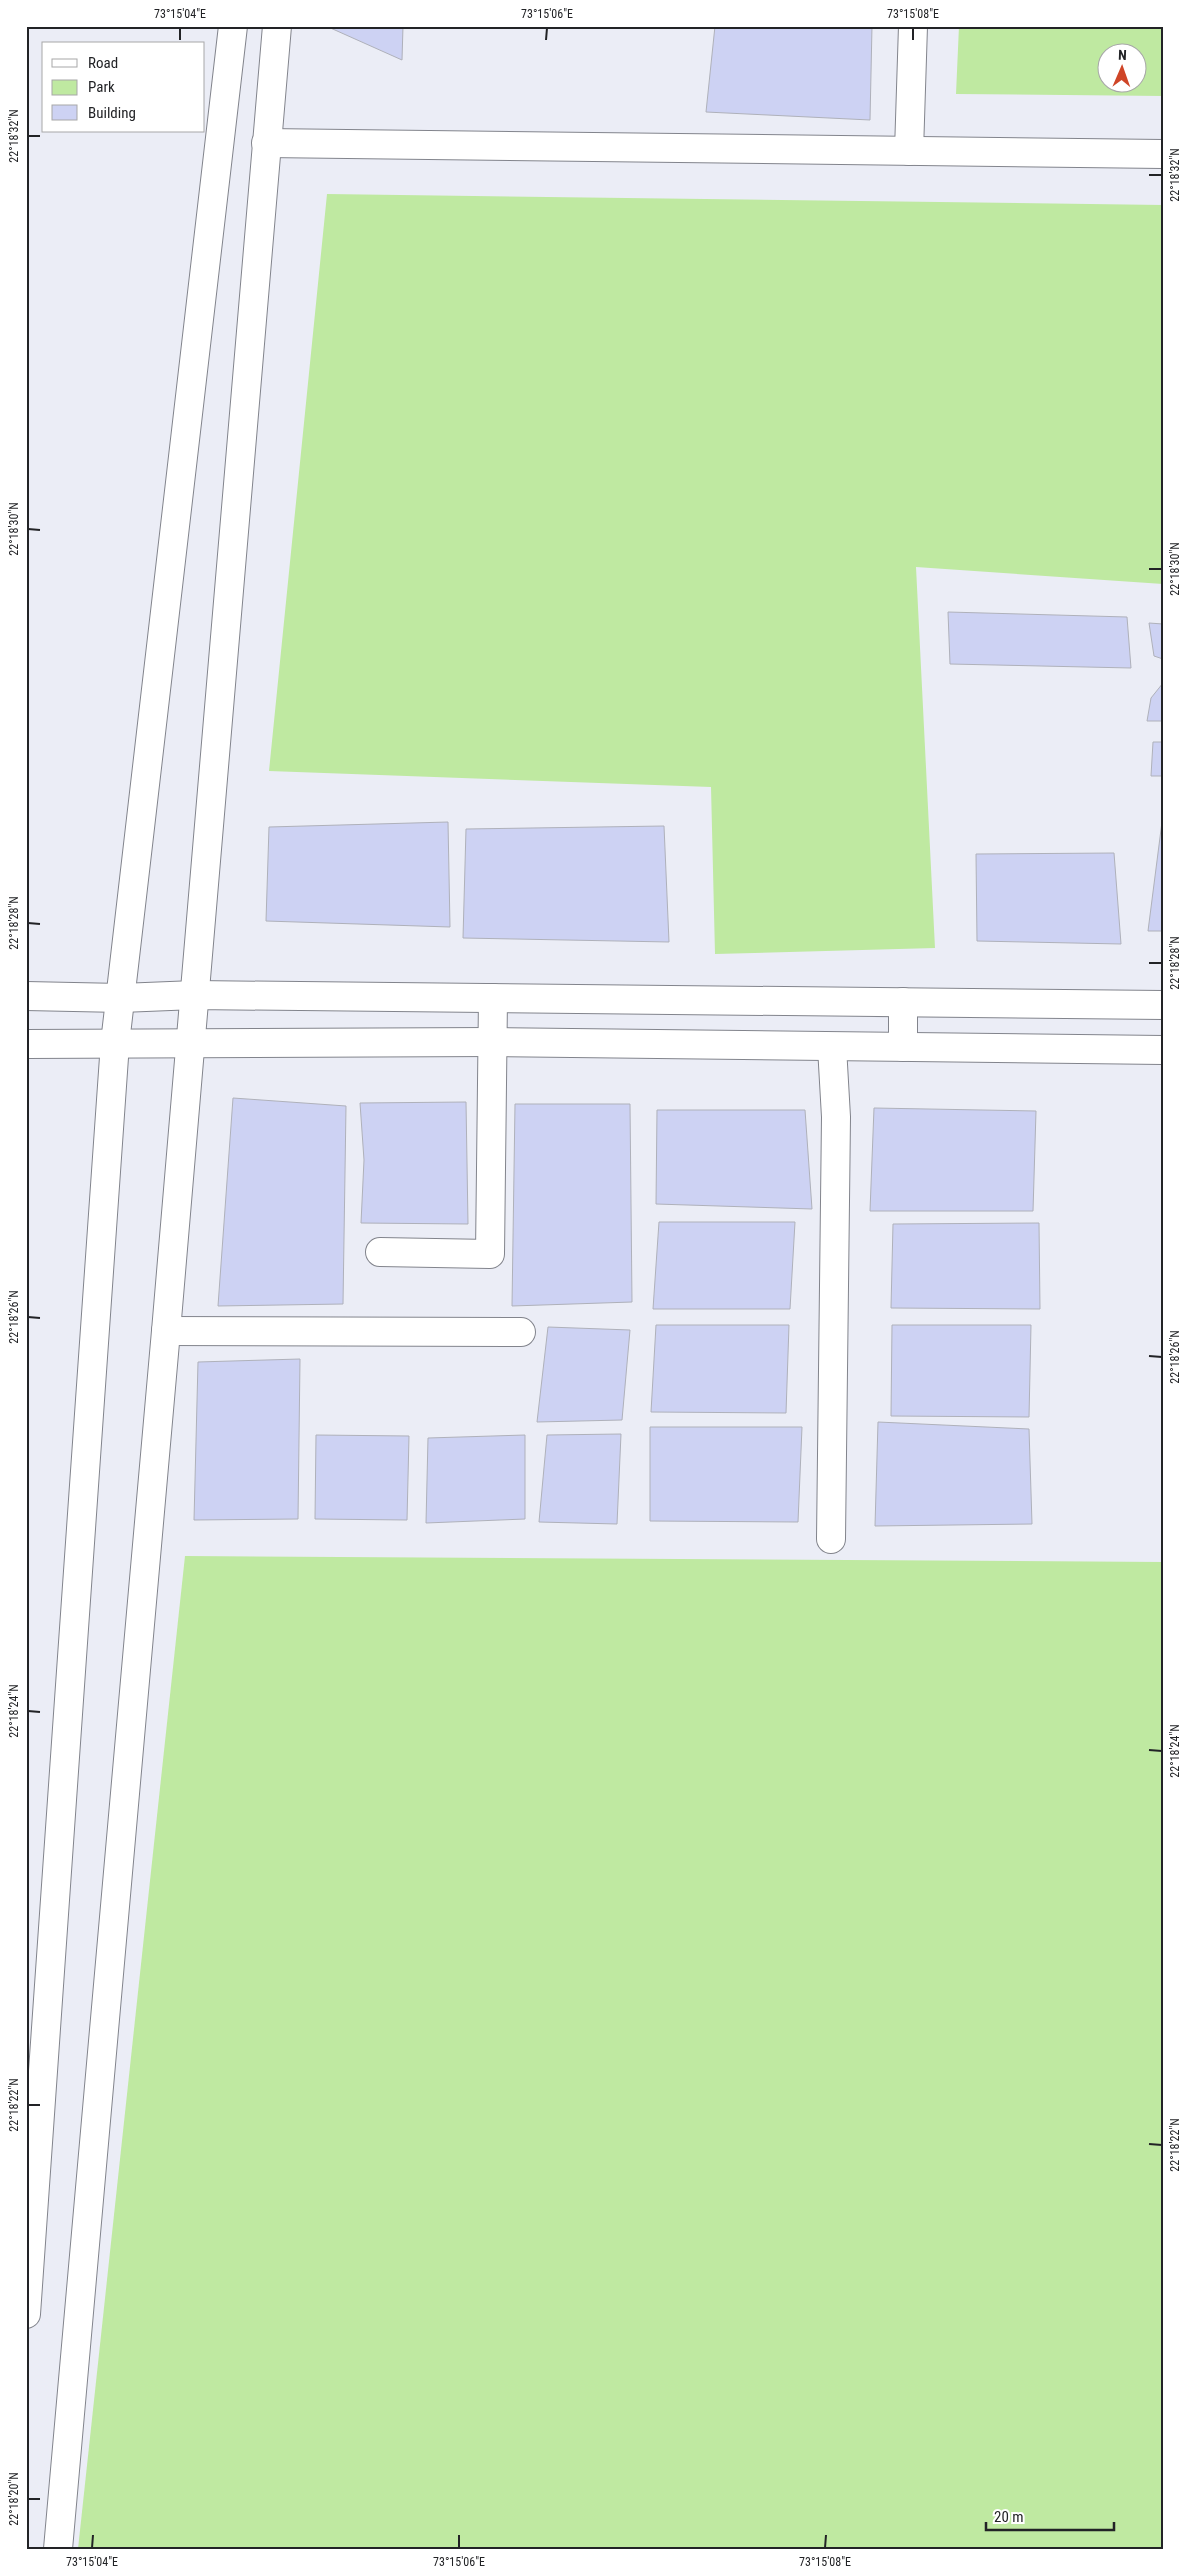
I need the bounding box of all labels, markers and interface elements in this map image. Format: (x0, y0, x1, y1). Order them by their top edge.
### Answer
text: 73°15'04"E (154, 7, 206, 21)
text: 73°15'06"E (521, 7, 573, 21)
text: 73°15'08"E (887, 7, 939, 21)
legend (42, 42, 205, 132)
north arrow (1096, 42, 1146, 92)
text: N (1118, 47, 1127, 63)
text: Road (88, 54, 118, 72)
text: Park (88, 78, 115, 96)
text: Building (88, 104, 136, 122)
text: 22°18'32"N (7, 109, 21, 163)
text: 22°18'32"N (1168, 148, 1182, 202)
text: 22°18'30"N (7, 502, 21, 556)
text: 22°18'30"N (1168, 542, 1182, 596)
text: 22°18'28"N (7, 896, 21, 950)
text: 22°18'28"N (1168, 936, 1182, 990)
text: 22°18'26"N (7, 1290, 21, 1344)
text: 22°18'26"N (1168, 1330, 1182, 1384)
text: 22°18'24"N (7, 1684, 21, 1738)
text: 22°18'24"N (1168, 1724, 1182, 1778)
text: 22°18'22"N (7, 2078, 21, 2132)
text: 22°18'22"N (1168, 2118, 1182, 2172)
text: 22°18'20"N (7, 2472, 21, 2526)
scale bar (986, 2500, 1114, 2532)
text: 20 m (994, 2508, 1024, 2526)
text: 73°15'04"E (66, 2555, 118, 2569)
text: 73°15'06"E (433, 2555, 485, 2569)
text: 73°15'08"E (799, 2555, 851, 2569)

